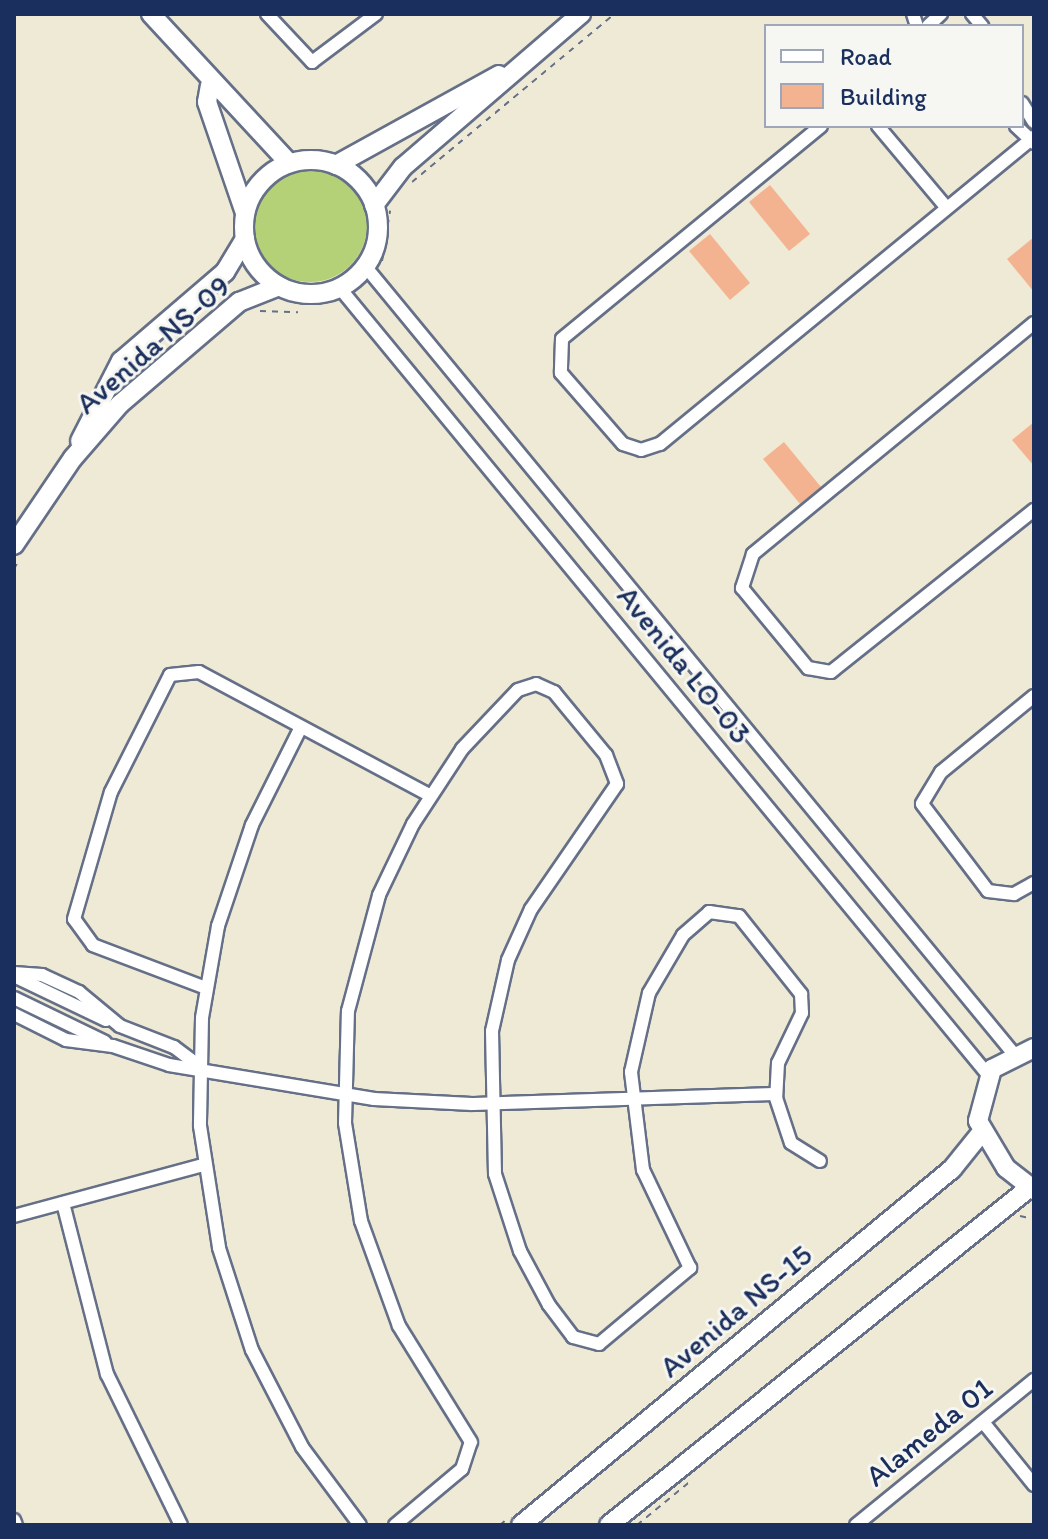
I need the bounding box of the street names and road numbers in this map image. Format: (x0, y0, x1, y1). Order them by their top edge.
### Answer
street label: Avenida NS-09 (69, 268, 237, 422)
street label: Avenida LO-03 (609, 579, 759, 751)
street label: Avenida NS-15 (652, 1237, 820, 1385)
street label: Alameda 01 (858, 1370, 1000, 1494)

